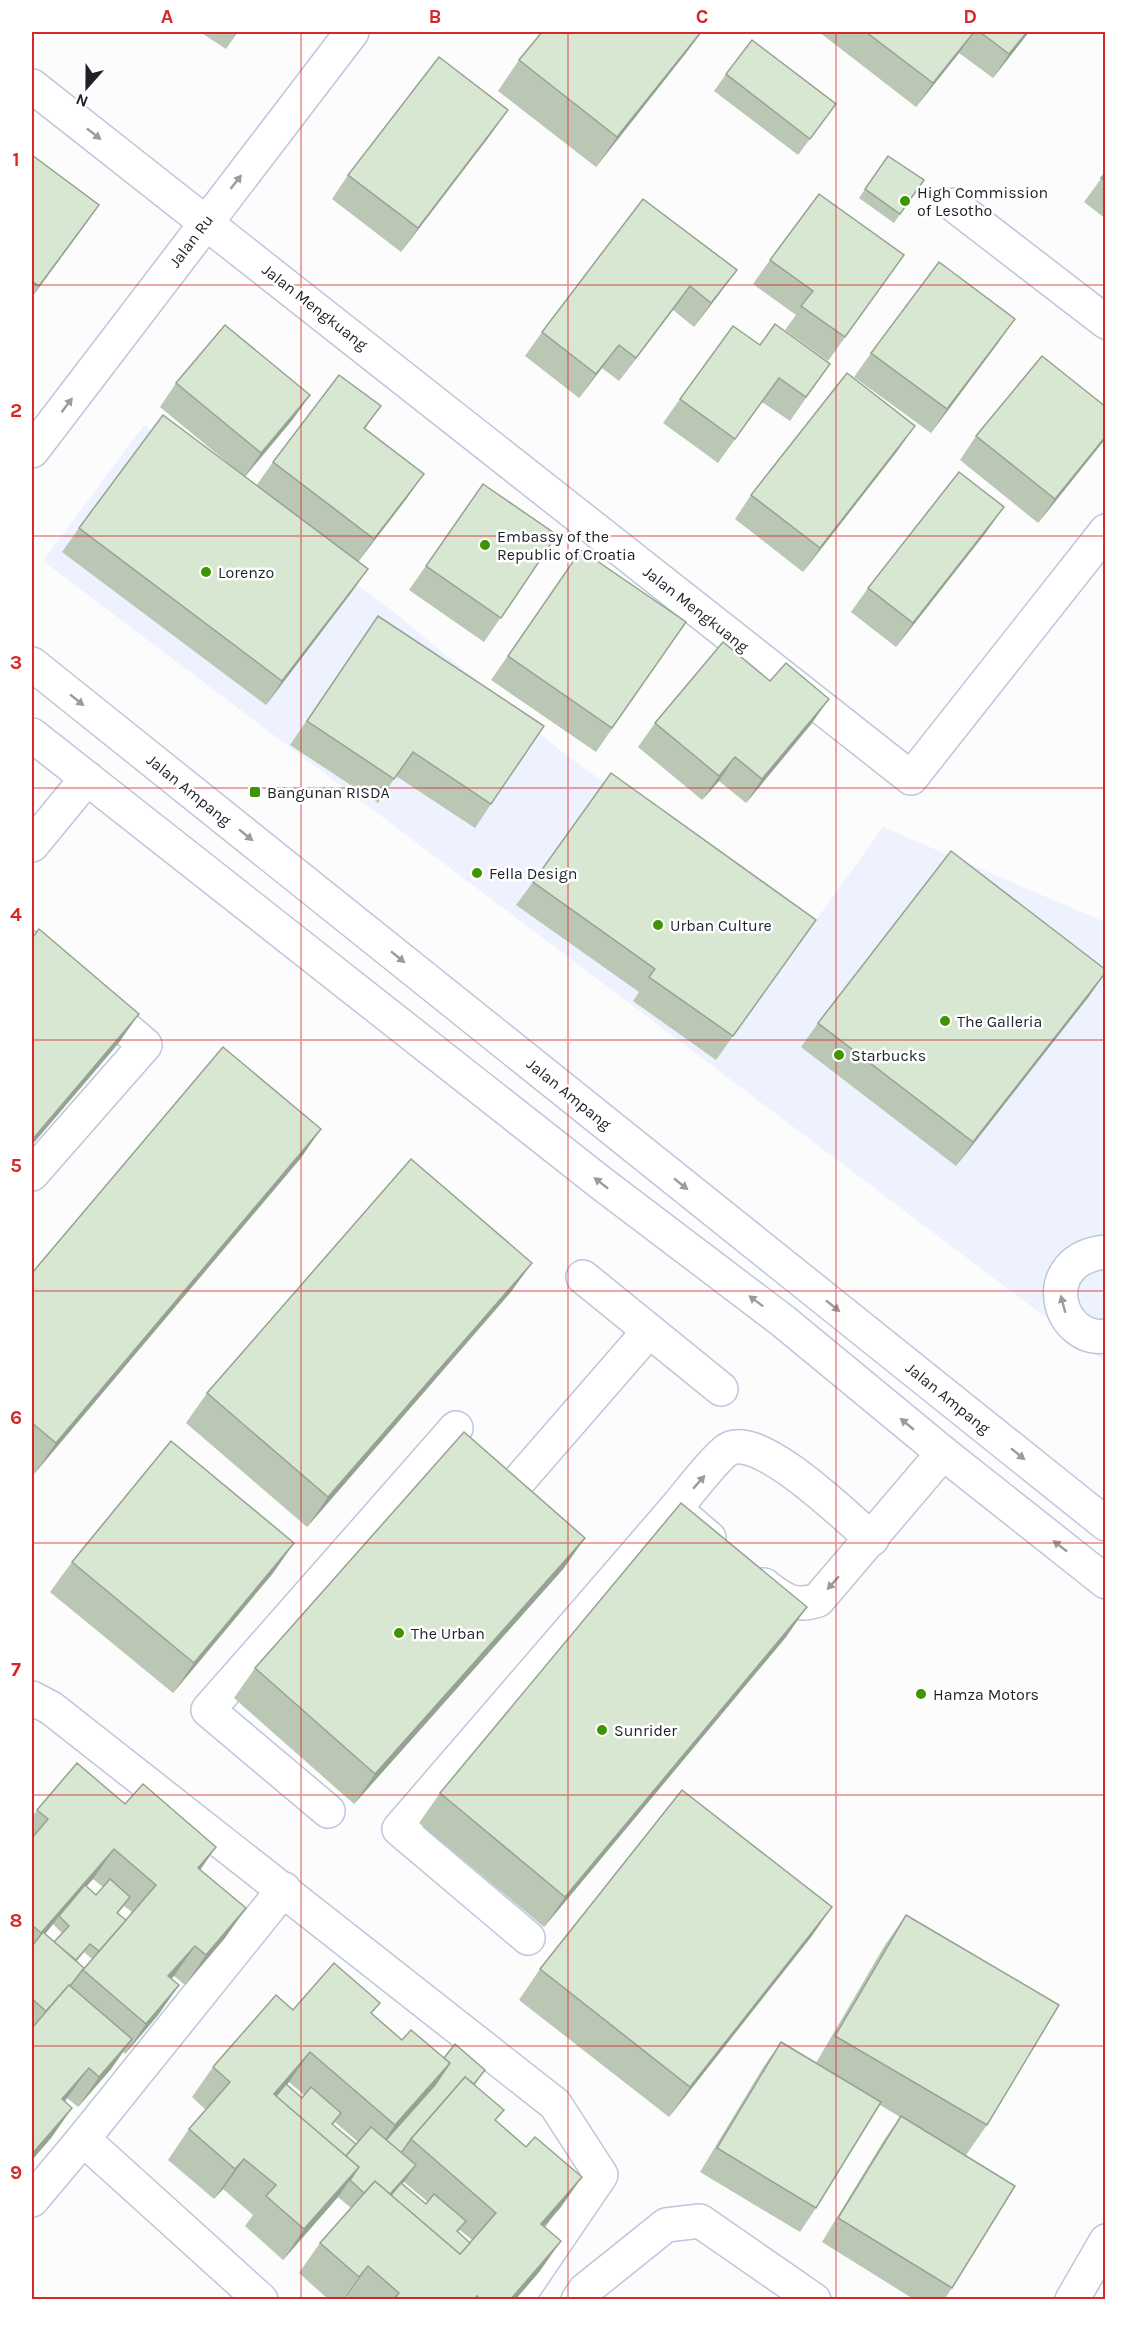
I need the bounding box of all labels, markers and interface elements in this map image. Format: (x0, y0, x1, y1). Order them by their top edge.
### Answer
text: A (161, 5, 174, 28)
text: B (429, 5, 441, 28)
text: C (696, 5, 708, 28)
text: D (963, 5, 977, 28)
north arrow (57, 57, 117, 117)
text: N (73, 90, 91, 111)
one-way arrow (86, 128, 102, 141)
text: 1 (12, 148, 20, 171)
one-way arrow (229, 175, 241, 190)
place label: High Commission of Lesotho (917, 183, 1048, 220)
marker: High Commission of Lesotho (898, 194, 912, 208)
street label: Jalan Ru (165, 211, 217, 271)
street label: Jalan Mengkuang (258, 260, 372, 354)
one-way arrow (61, 397, 73, 412)
text: 2 (10, 399, 22, 422)
place label: Embassy of the Republic of Croatia (497, 527, 636, 564)
marker: Embassy of the Republic of Croatia (478, 538, 492, 552)
street label: Jalan Mengkuang (639, 562, 753, 656)
place label: Lorenzo (218, 563, 274, 582)
marker: Lorenzo (199, 565, 213, 579)
text: 3 (10, 651, 22, 674)
one-way arrow (69, 694, 85, 707)
street label: Jalan Ampang (143, 750, 235, 830)
place label: Bangunan RISDA (267, 783, 390, 802)
marker: Bangunan RISDA (248, 785, 262, 799)
one-way arrow (238, 829, 254, 842)
place label: Fella Design (489, 864, 577, 883)
marker: Fella Design (470, 866, 484, 880)
text: 4 (10, 903, 22, 926)
place label: Urban Culture (670, 916, 772, 935)
marker: Urban Culture (651, 918, 665, 932)
one-way arrow (390, 951, 406, 964)
place label: The Galleria (957, 1012, 1042, 1031)
marker: The Galleria (938, 1014, 952, 1028)
place label: Starbucks (851, 1046, 926, 1065)
marker: Starbucks (832, 1048, 846, 1062)
street label: Jalan Ampang (523, 1054, 615, 1134)
text: 5 (10, 1154, 22, 1177)
one-way arrow (593, 1177, 609, 1189)
one-way arrow (673, 1177, 689, 1190)
one-way arrow (749, 1295, 764, 1307)
one-way arrow (1058, 1295, 1067, 1313)
one-way arrow (825, 1299, 841, 1312)
street label: Jalan Ampang (902, 1358, 994, 1438)
text: 6 (10, 1406, 22, 1429)
one-way arrow (900, 1418, 915, 1431)
one-way arrow (1010, 1447, 1025, 1460)
one-way arrow (692, 1475, 705, 1490)
one-way arrow (1052, 1540, 1067, 1552)
one-way arrow (826, 1575, 840, 1590)
place label: The Urban (411, 1624, 485, 1643)
marker: The Urban (392, 1626, 406, 1640)
text: 7 (11, 1658, 21, 1681)
place label: Hamza Motors (933, 1685, 1039, 1704)
marker: Hamza Motors (914, 1687, 928, 1701)
place label: Sunrider (614, 1721, 677, 1740)
marker: Sunrider (595, 1723, 609, 1737)
text: 8 (10, 1909, 22, 1932)
text: 9 (10, 2161, 22, 2184)

